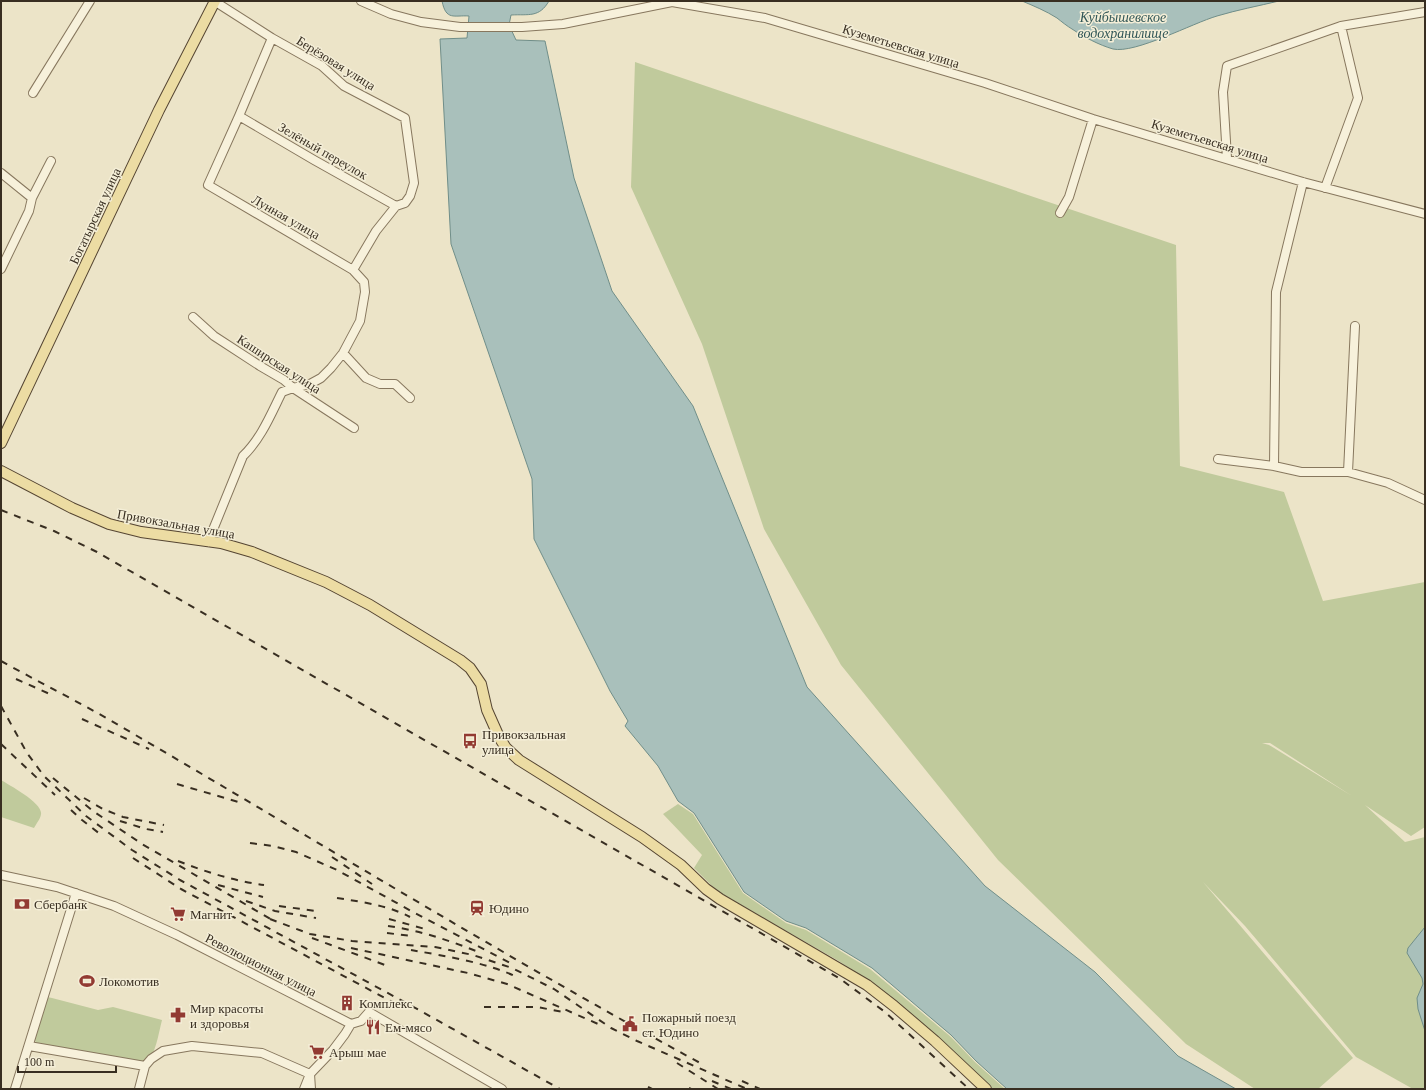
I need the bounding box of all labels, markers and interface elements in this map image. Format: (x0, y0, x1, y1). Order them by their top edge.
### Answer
water label: Куйбышевское водохранилище (1078, 10, 1168, 41)
street label: Куземетьевская улица (841, 21, 962, 71)
street label: Берёзовая улица (294, 33, 378, 93)
street label: Куземетьевская улица (1150, 116, 1271, 166)
street label: Зелёный переулок (276, 119, 371, 183)
street label: Богатырская улица (66, 165, 124, 267)
street label: Лунная улица (249, 192, 323, 243)
street label: Каширская улица (234, 331, 324, 397)
street label: Привокзальная улица (116, 506, 236, 542)
place label: Привокзальная улица (482, 727, 566, 757)
bus stop icon: Привокзальная улица (461, 732, 479, 750)
bank icon: Сбербанк (13, 895, 31, 913)
place label: Сбербанк (34, 897, 88, 912)
station icon: Юдино (468, 899, 486, 917)
place label: Юдино (489, 901, 529, 916)
supermarket icon: Магнит (169, 905, 187, 923)
place label: Магнит (190, 907, 233, 922)
street label: Революционная улица (203, 930, 319, 1000)
sports icon: Локомотив (78, 972, 96, 990)
place label: Локомотив (99, 974, 159, 989)
building icon: Комплекс (338, 994, 356, 1012)
place label: Комплекс (359, 996, 413, 1011)
place label: Мир красоты и здоровья (190, 1001, 264, 1031)
pharmacy icon: Мир красоты и здоровья (169, 1006, 187, 1024)
place label: Пожарный поезд ст. Юдино (642, 1010, 736, 1040)
public building icon: Пожарный поезд ст. Юдино (621, 1015, 639, 1033)
restaurant icon: Ем-мясо (364, 1018, 382, 1036)
place label: Ем-мясо (385, 1020, 432, 1035)
supermarket icon: Арыш мае (308, 1043, 326, 1061)
place label: Арыш мае (329, 1045, 387, 1060)
scale bar (18, 1048, 116, 1074)
text: 100 m (24, 1055, 55, 1069)

